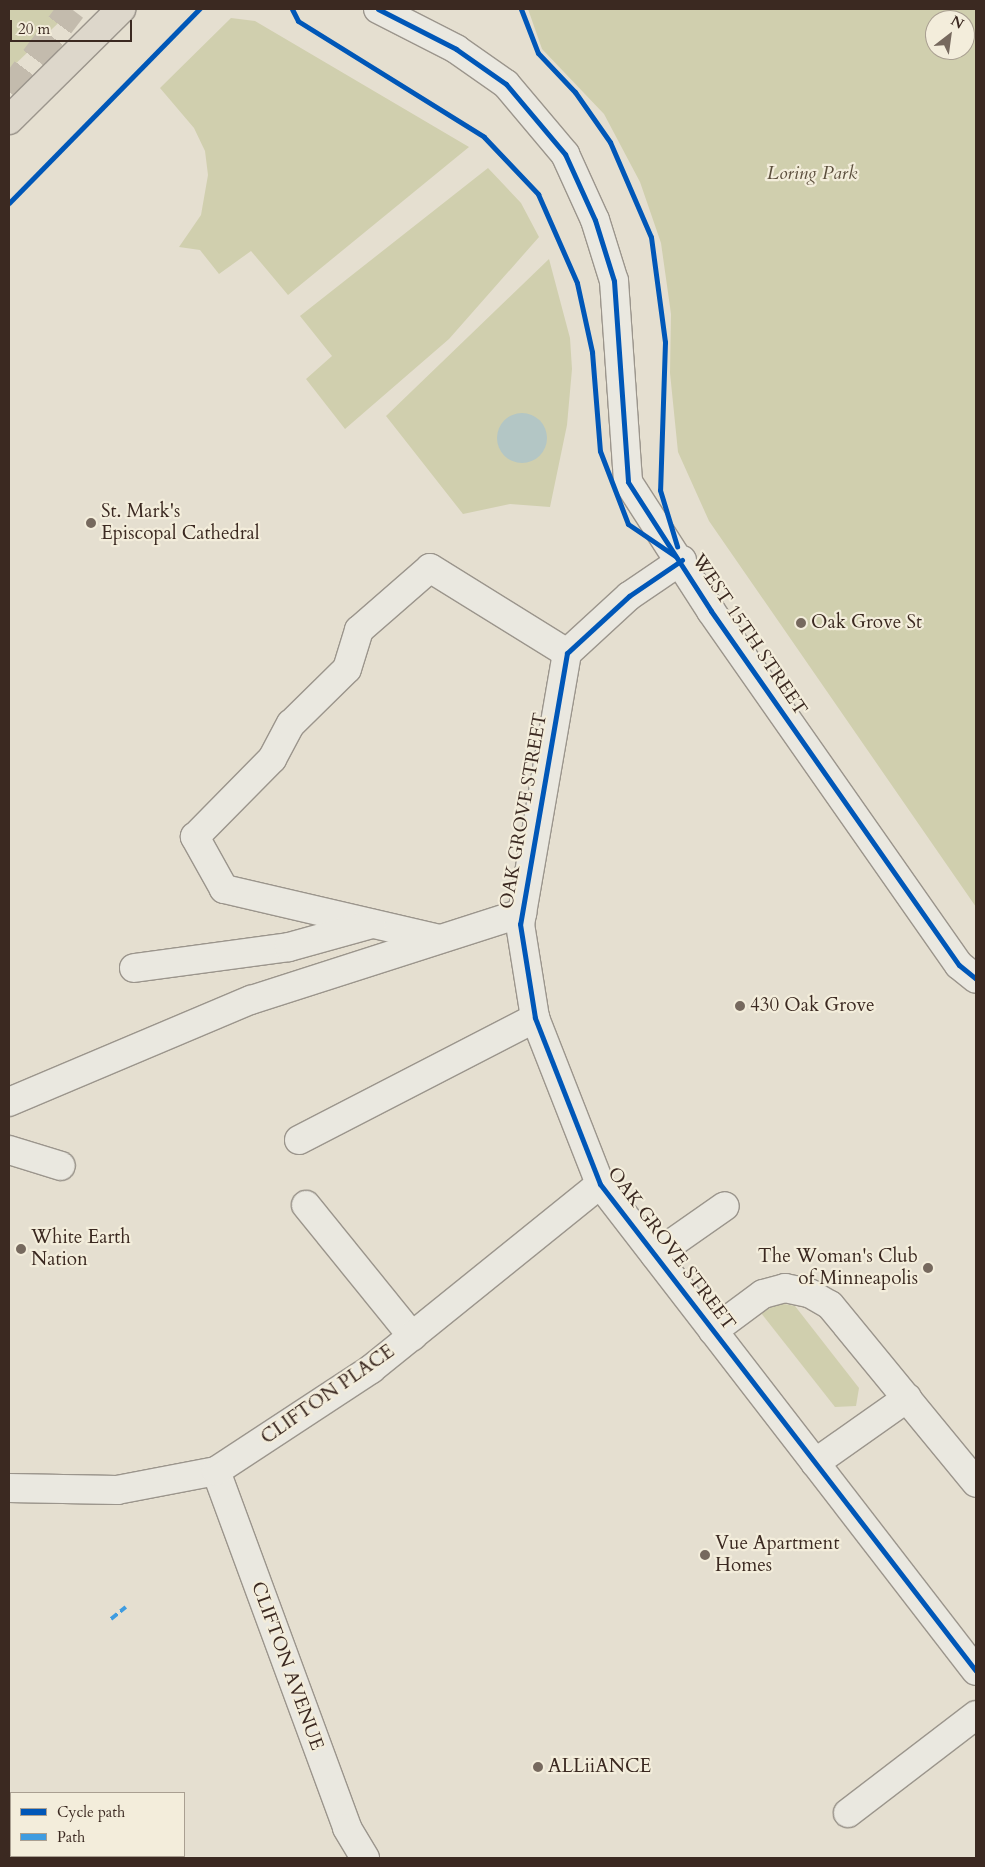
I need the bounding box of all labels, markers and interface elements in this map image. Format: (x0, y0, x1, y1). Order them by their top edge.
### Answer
scale bar (12, 10, 135, 42)
north arrow (925, 10, 975, 60)
text: N (947, 11, 967, 34)
text: 20 m (18, 19, 50, 39)
park label: Loring Park (767, 163, 857, 185)
place label: St. Mark's Episcopal Cathedral (101, 501, 260, 545)
marker: St. Mark's Episcopal Cathedral (85, 517, 97, 529)
street label: WEST 15TH STREET (687, 550, 811, 720)
place label: Oak Grove St (811, 612, 922, 634)
marker: Oak Grove St (795, 617, 807, 629)
street label: OAK GROVE STREET (496, 711, 552, 911)
place label: 430 Oak Grove (750, 995, 875, 1017)
marker: 430 Oak Grove (734, 1000, 746, 1012)
street label: OAK GROVE STREET (602, 1163, 740, 1335)
place label: White Earth Nation (31, 1227, 131, 1271)
marker: White Earth Nation (15, 1243, 27, 1255)
place label: The Woman's Club of Minneapolis (758, 1246, 918, 1290)
marker: The Woman's Club of Minneapolis (922, 1262, 934, 1274)
street label: CLIFTON PLACE (257, 1340, 399, 1450)
place label: Vue Apartment Homes (715, 1533, 839, 1577)
marker: Vue Apartment Homes (699, 1549, 711, 1561)
street label: CLIFTON AVENUE (246, 1579, 328, 1753)
place label: ALLiiANCE (548, 1756, 651, 1778)
marker: ALLiiANCE (532, 1761, 544, 1773)
legend (10, 1792, 185, 1857)
text: Cycle path (57, 1802, 125, 1822)
text: Path (57, 1827, 85, 1847)

